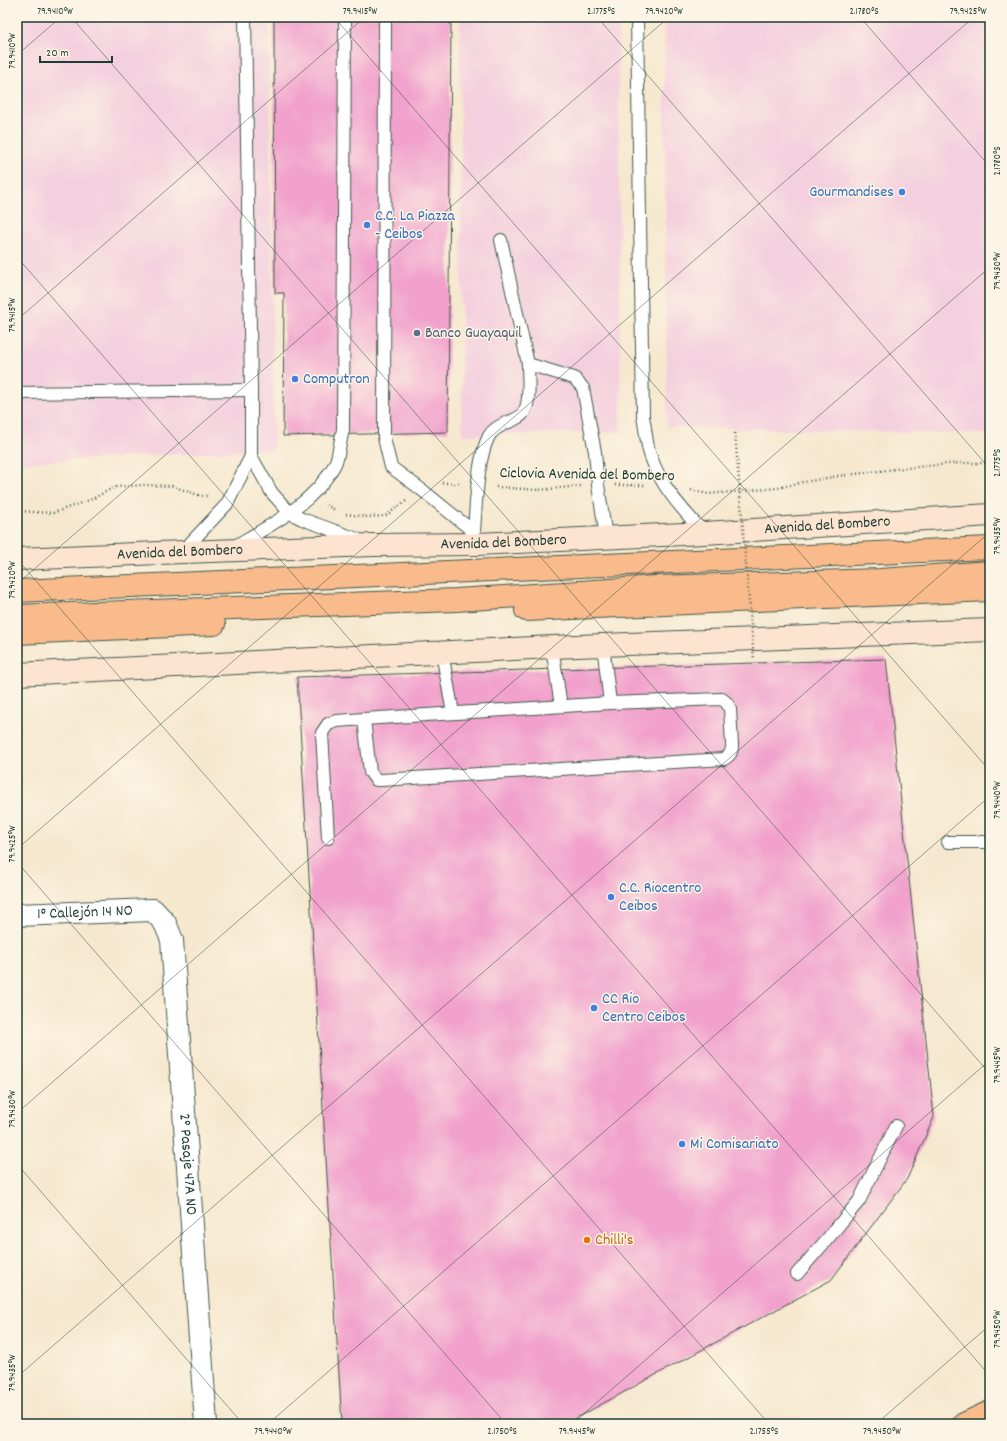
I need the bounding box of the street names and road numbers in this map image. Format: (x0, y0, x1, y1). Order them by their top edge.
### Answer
street label: Ciclovia Avenida del Bombero (499, 462, 675, 488)
street label: Avenida del Bombero (763, 510, 891, 541)
street label: Avenida del Bombero (440, 528, 567, 556)
street label: Avenida del Bombero (116, 538, 243, 566)
street label: 1° Callejón 14 NO (37, 899, 133, 926)
street label: 2° Pasaje 47A NO (173, 1113, 203, 1216)

